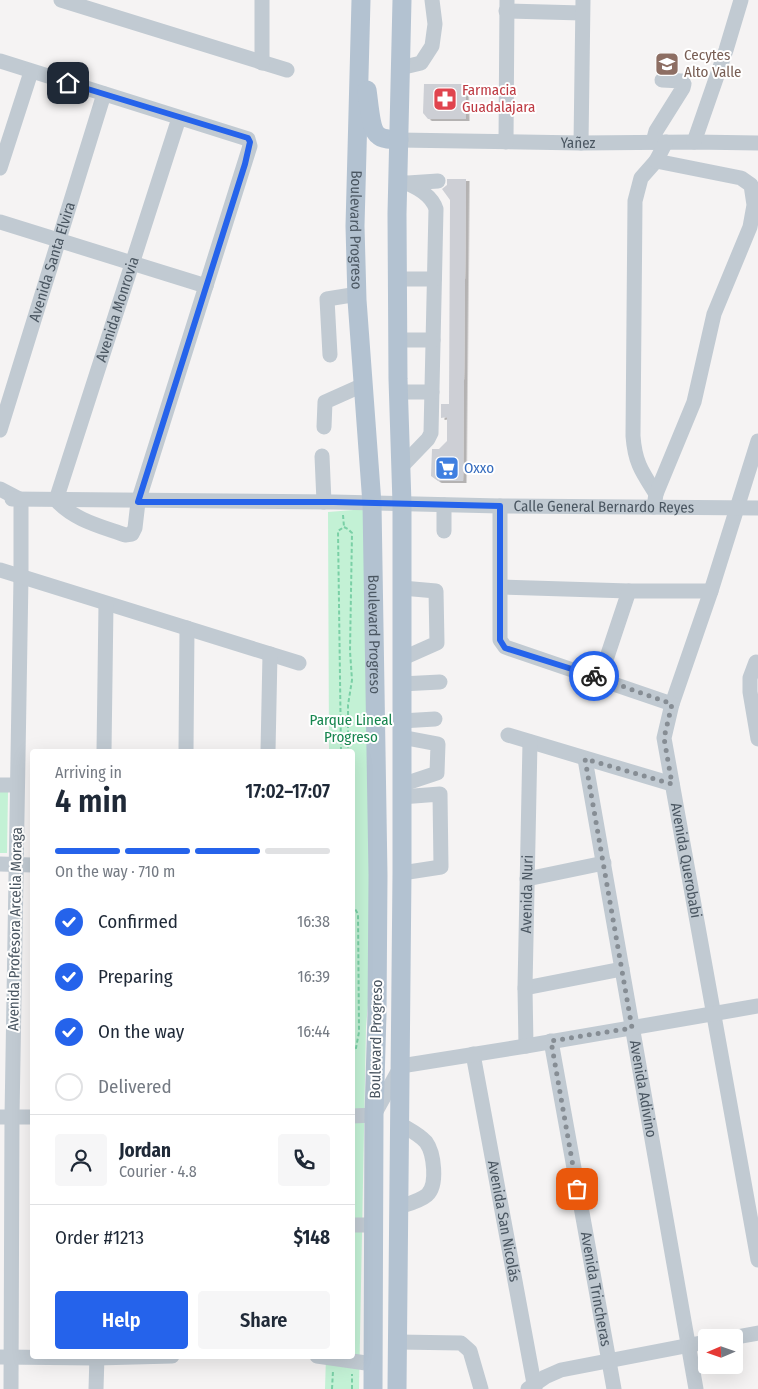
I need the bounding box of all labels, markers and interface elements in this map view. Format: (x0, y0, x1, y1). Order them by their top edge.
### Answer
place label: Cecytes Alto Valle (684, 46, 741, 81)
school or university icon: Cecytes Alto Valle (654, 51, 680, 77)
pin (47, 62, 89, 104)
icon: home (54, 69, 82, 97)
place label: Farmacia Guadalajara (462, 81, 535, 116)
pharmacy icon: Farmacia Guadalajara (432, 86, 458, 112)
street label: Yañez (560, 134, 596, 152)
street label: Boulevard Progreso (346, 170, 366, 290)
street label: Avenida Santa Elvira (25, 200, 79, 324)
street label: Avenida Monrovia (92, 254, 143, 364)
supermarket icon: Oxxo (434, 455, 460, 481)
place label: Oxxo (464, 459, 494, 477)
street label: Calle General Bernardo Reyes (514, 497, 694, 517)
street label: Boulevard Progreso (364, 575, 384, 694)
courier (569, 651, 619, 701)
icon: bike (580, 662, 608, 690)
park label: Parque Lineal Progreso (310, 711, 392, 746)
text: Arriving in (55, 763, 122, 782)
text: 17:02–17:07 (245, 780, 330, 803)
text: 4 min (55, 782, 128, 820)
street label: Avenida Querobabi (667, 801, 705, 920)
street label: Avenida Profesora Arcelia Moraga (4, 827, 26, 1031)
street label: Avenida Nuri (517, 855, 537, 933)
text: On the way · 710 m (55, 862, 175, 881)
icon: check (55, 908, 83, 936)
text: Confirmed (98, 910, 178, 933)
text: 16:38 (297, 912, 330, 931)
icon: check (55, 963, 83, 991)
text: Preparing (98, 965, 173, 988)
text: 16:39 (297, 967, 330, 986)
street label: Boulevard Progreso (366, 979, 386, 1099)
icon: check (55, 1018, 83, 1046)
text: On the way (98, 1020, 184, 1043)
text: 16:44 (297, 1022, 330, 1041)
street label: Avenida Adivino (626, 1039, 661, 1139)
text: Delivered (98, 1075, 172, 1098)
button: person (55, 1134, 107, 1186)
button: phone (278, 1134, 330, 1186)
text: Jordan (119, 1139, 171, 1162)
street label: Avenida San Nicolás (484, 1159, 524, 1283)
text: Courier · 4.8 (119, 1162, 197, 1181)
pin (556, 1168, 598, 1210)
icon: bag (563, 1175, 591, 1203)
text: Order #1213 (55, 1226, 144, 1249)
text: $148 (293, 1226, 330, 1249)
street label: Avenida Trincheras (577, 1230, 615, 1348)
button: Help (55, 1291, 188, 1349)
button: Share (198, 1291, 330, 1349)
north arrow (698, 1329, 742, 1374)
map controls (698, 1329, 743, 1374)

